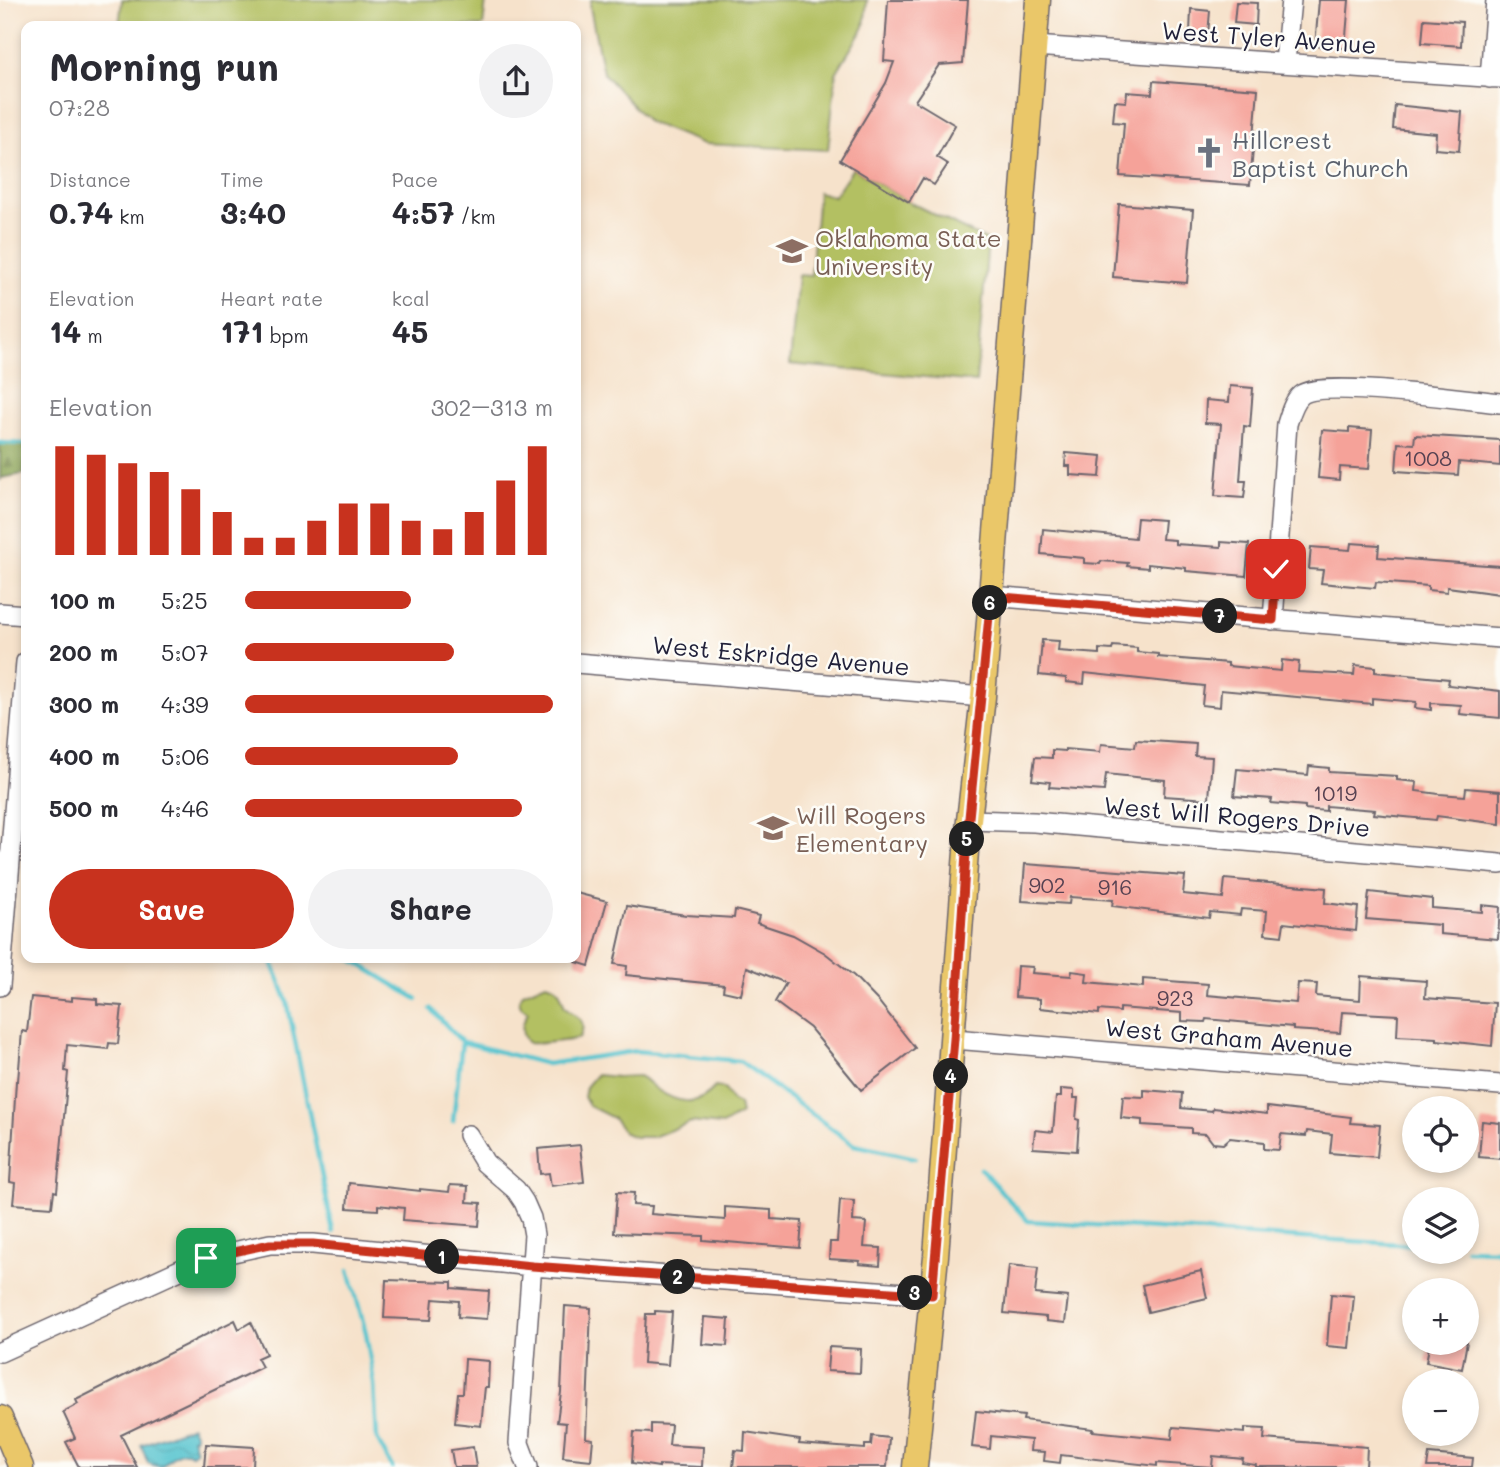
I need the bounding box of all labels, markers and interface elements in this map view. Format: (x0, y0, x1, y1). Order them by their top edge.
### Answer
street label: West Tyler Avenue (1160, 14, 1378, 60)
text: Morning run (49, 41, 279, 91)
button: share (479, 44, 553, 118)
text: 07:28 (49, 92, 110, 122)
place label: Hillcrest Baptist Church (1232, 124, 1408, 183)
church icon: Hillcrest Baptist Church (1192, 136, 1226, 170)
text: Distance (49, 167, 131, 192)
text: Time (220, 167, 264, 192)
text: Pace (392, 167, 438, 192)
text: 0.74 (49, 192, 113, 232)
text: 3:40 (220, 192, 286, 232)
text: 4:57 (392, 192, 454, 232)
text: km (113, 204, 145, 229)
text: /km (454, 204, 496, 229)
place label: Oklahoma State University (815, 222, 1002, 281)
school or university icon: Oklahoma State University (775, 234, 809, 268)
text: Elevation (49, 286, 134, 311)
text: Heart rate (220, 286, 323, 311)
text: kcal (392, 286, 430, 311)
text: 14 (49, 311, 81, 351)
text: 171 (220, 311, 264, 351)
text: 45 (392, 311, 428, 351)
text: m (81, 323, 103, 348)
text: bpm (264, 323, 309, 348)
text: Elevation (49, 392, 152, 422)
text: 302–313 m (431, 392, 553, 422)
house number: 1008 (1404, 444, 1452, 471)
pin (1246, 539, 1306, 599)
icon: check (1257, 550, 1295, 588)
text: 100 m (49, 585, 115, 615)
text: 5:25 (161, 585, 208, 615)
pin: 6 (972, 586, 1007, 620)
text: 6 (984, 590, 995, 615)
pin: 7 (1202, 598, 1238, 634)
text: 7 (1214, 603, 1225, 628)
street label: West Eskridge Avenue (651, 628, 911, 682)
text: 200 m (49, 637, 118, 667)
text: 5:07 (161, 637, 209, 667)
text: 300 m (49, 689, 119, 719)
text: 4:39 (161, 689, 209, 719)
text: 400 m (49, 741, 120, 771)
text: 5:06 (161, 741, 210, 771)
house number: 1019 (1313, 779, 1357, 806)
street label: West Will Rogers Drive (1103, 789, 1371, 843)
text: 500 m (49, 793, 119, 823)
text: 4:46 (161, 793, 209, 823)
place label: Will Rogers Elementary (796, 799, 928, 858)
school or university icon: Will Rogers Elementary (756, 811, 790, 845)
pin: 5 (950, 822, 984, 856)
text: 5 (961, 826, 972, 851)
button: Save (49, 869, 294, 949)
button: Share (308, 869, 553, 949)
house number: 902 (1028, 871, 1066, 898)
house number: 916 (1098, 873, 1132, 900)
house number: 923 (1157, 984, 1193, 1011)
street label: West Graham Avenue (1104, 1011, 1354, 1063)
pin: 4 (934, 1058, 968, 1094)
text: 4 (944, 1063, 957, 1088)
map controls (1402, 1096, 1479, 1446)
button: locate (1402, 1096, 1479, 1173)
button: layers (1402, 1187, 1479, 1264)
pin (176, 1228, 236, 1288)
icon: arrive (187, 1239, 225, 1277)
pin: 1 (424, 1240, 460, 1274)
text: 1 (437, 1244, 446, 1269)
pin: 2 (660, 1260, 696, 1294)
text: 2 (672, 1264, 683, 1289)
pin: 3 (898, 1276, 932, 1310)
button: + (1402, 1278, 1479, 1355)
text: 3 (909, 1280, 920, 1305)
button: − (1402, 1369, 1479, 1446)

